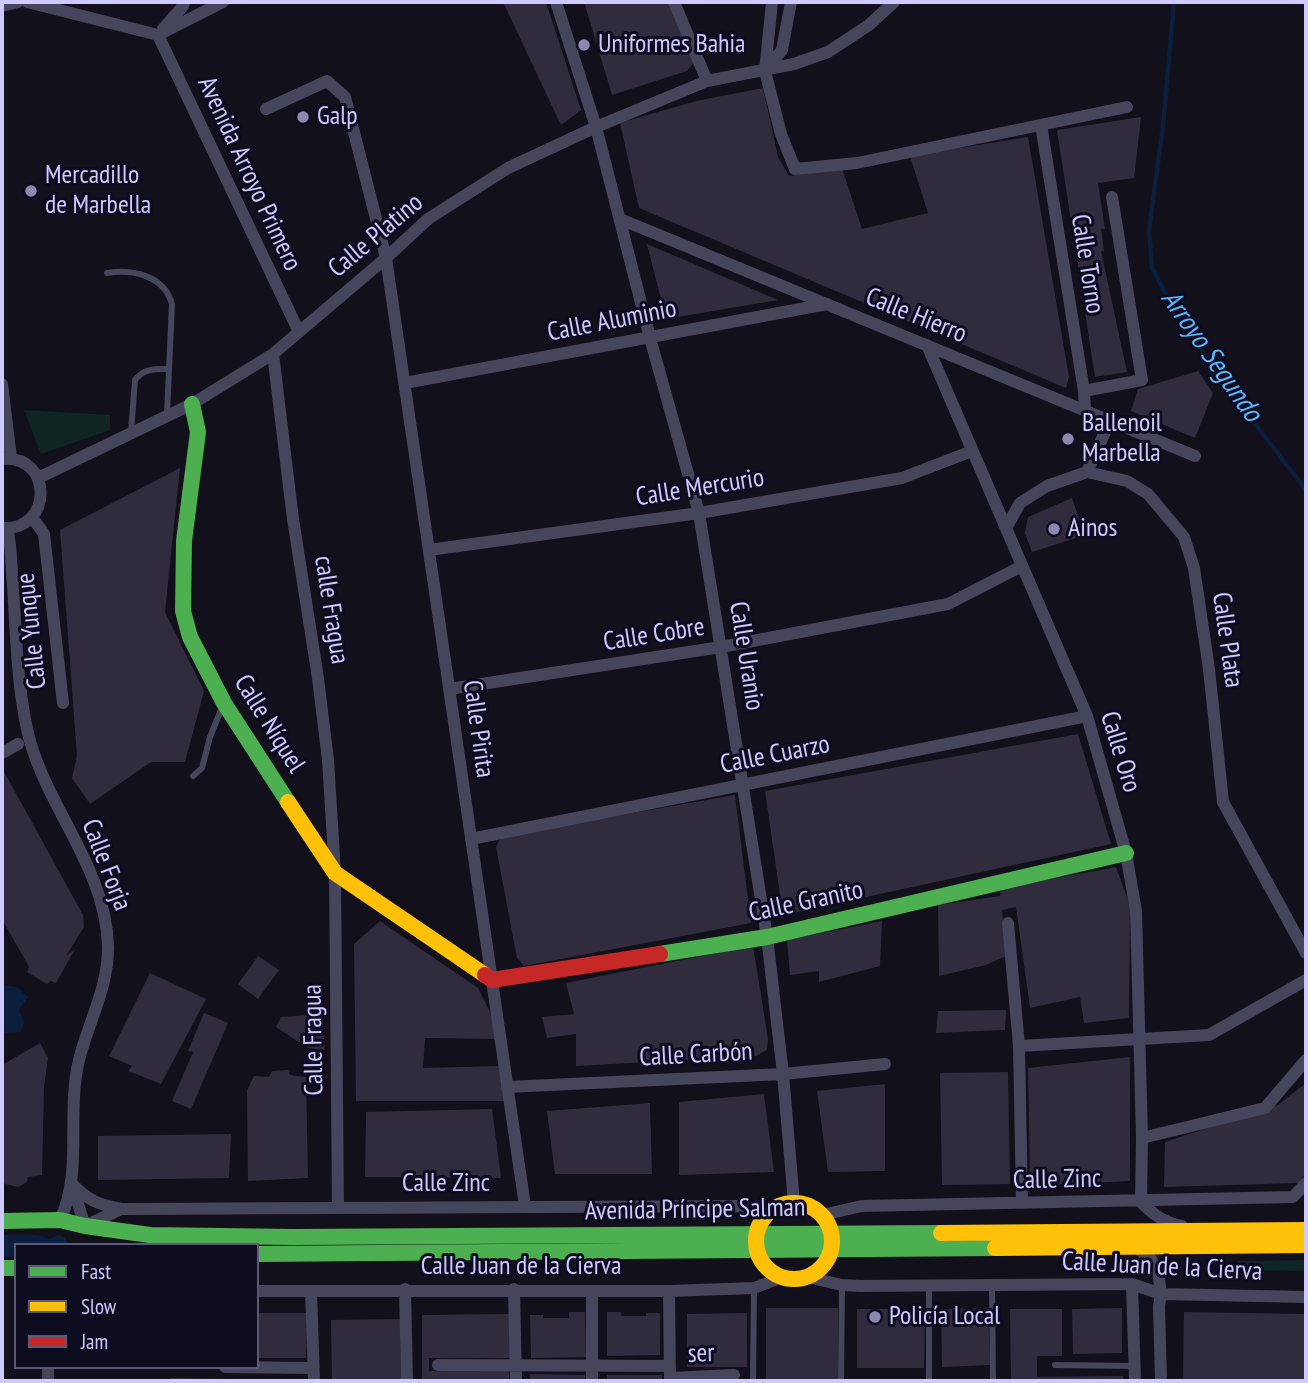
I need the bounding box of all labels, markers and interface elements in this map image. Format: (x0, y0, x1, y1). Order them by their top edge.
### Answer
place label: Uniformes Bahia (598, 29, 746, 61)
marker: Uniformes Bahia (576, 37, 592, 53)
street label: Avenida Arroyo Primero (190, 72, 308, 276)
place label: Galp (317, 101, 358, 133)
marker: Galp (295, 109, 311, 125)
place label: Mercadillo de Marbella (45, 160, 151, 222)
marker: Mercadillo de Marbella (23, 183, 39, 199)
street label: Calle Platino (322, 187, 430, 285)
street label: Calle Torno (1064, 212, 1110, 316)
street label: Calle Hierro (861, 282, 971, 350)
water label: Arroyo Segundo (1153, 284, 1269, 428)
street label: Calle Aluminio (545, 293, 679, 349)
place label: Ballenoil Marbella (1082, 408, 1162, 470)
marker: Ballenoil Marbella (1060, 431, 1076, 447)
street label: Calle Mercurio (634, 462, 766, 514)
place label: Ainos (1068, 513, 1117, 545)
marker: Ainos (1046, 521, 1062, 537)
street label: calle Fragua (307, 554, 355, 666)
street label: Calle Yunque (10, 571, 54, 691)
street label: Calle Plata (1205, 590, 1249, 690)
street label: Calle Uranio (722, 599, 770, 713)
street label: Calle Cobre (601, 612, 707, 658)
street label: Calle Níquel (227, 669, 311, 779)
street label: Calle Pirita (456, 678, 500, 780)
street label: Calle Oro (1093, 708, 1147, 796)
street label: Calle Cuarzo (718, 729, 832, 781)
street label: Calle Forja (74, 815, 138, 915)
street label: Calle Granito (746, 875, 866, 929)
street label: Calle Fragua (297, 984, 331, 1096)
street label: Calle Carbón (639, 1036, 753, 1074)
street label: Calle Zinc (1013, 1164, 1101, 1196)
street label: Calle Zinc (402, 1168, 490, 1200)
street label: Avenida Príncipe Salman (584, 1192, 806, 1228)
legend (14, 1243, 259, 1369)
street label: Calle Juan de la Cierva (1061, 1246, 1263, 1288)
street label: Calle Juan de la Cierva (421, 1251, 621, 1283)
text: Fast (81, 1258, 111, 1285)
text: Slow (81, 1293, 116, 1320)
place label: Policía Local (889, 1301, 1000, 1333)
marker: Policía Local (867, 1309, 883, 1325)
text: Jam (81, 1328, 108, 1355)
street label: ser (687, 1338, 715, 1370)

